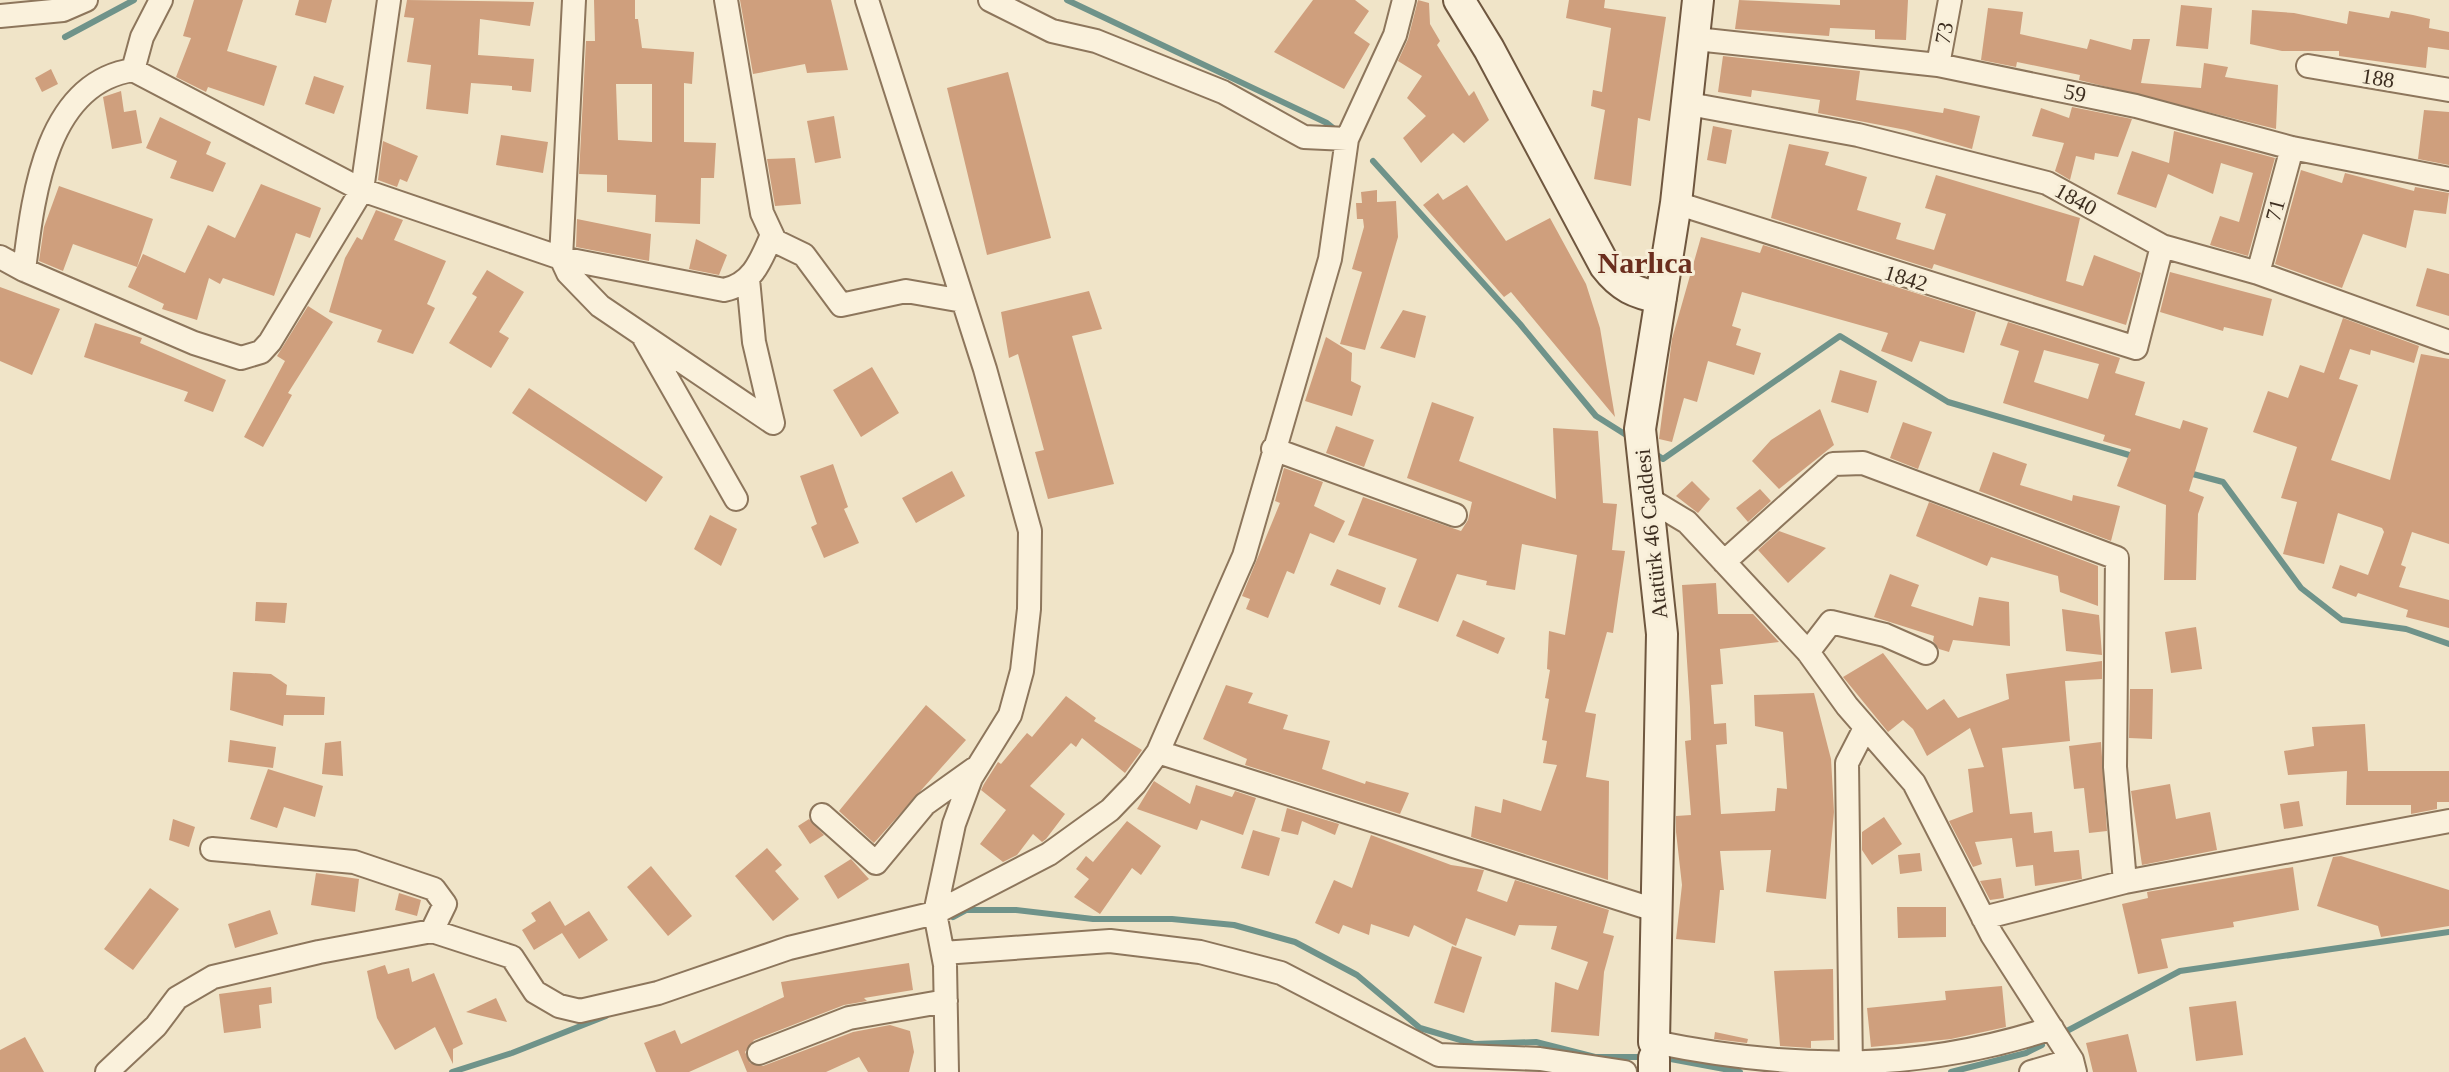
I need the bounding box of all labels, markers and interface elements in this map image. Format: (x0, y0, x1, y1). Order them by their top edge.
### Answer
street label: 73 (1930, 20, 1958, 46)
street label: 188 (2360, 63, 2396, 93)
street label: 59 (2062, 78, 2088, 108)
street label: 1840 (2051, 177, 2101, 221)
street label: 71 (2260, 196, 2290, 224)
district label: Narlıca (1598, 246, 1692, 279)
street label: 1842 (1881, 260, 1931, 296)
street label: Atatürk 46 Caddesi (1630, 448, 1672, 620)

